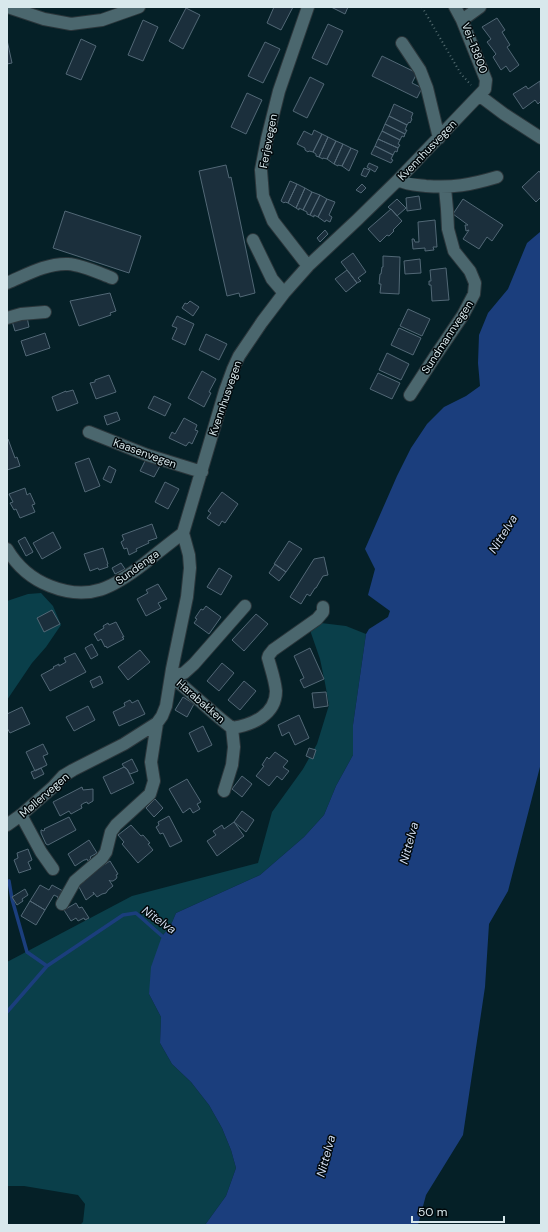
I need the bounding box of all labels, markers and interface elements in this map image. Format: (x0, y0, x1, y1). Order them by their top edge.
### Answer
street label: Vei-13800 (459, 21, 491, 75)
street label: Ferjevegen (256, 113, 280, 169)
street label: Kvennhusvegen (395, 117, 459, 183)
street label: Sundmannvegen (418, 298, 476, 376)
street label: Kvennhusvegen (206, 359, 244, 437)
street label: Kaasenvegen (111, 435, 179, 471)
water label: Nittelva (485, 511, 521, 556)
street label: Sundenga (112, 546, 162, 588)
street label: Harabakken (174, 676, 228, 726)
street label: Møllervegen (16, 770, 72, 820)
water label: Nittelva (396, 820, 422, 866)
water label: Nitelva (139, 902, 180, 938)
water label: Nittelva (313, 1133, 339, 1179)
scale bar (412, 1198, 504, 1224)
text: 50 m (418, 1204, 447, 1220)

